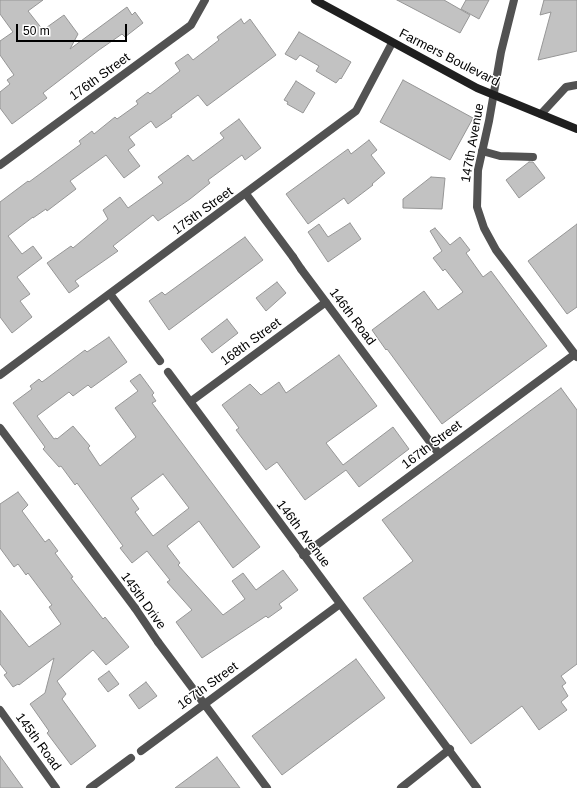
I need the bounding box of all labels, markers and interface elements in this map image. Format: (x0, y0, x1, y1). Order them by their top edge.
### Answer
scale bar (18, 16, 129, 42)
text: 50 m (23, 24, 50, 38)
street label: Farmers Boulevard (396, 26, 502, 90)
street label: 176th Street (67, 50, 133, 104)
street label: 147th Avenue (458, 102, 488, 184)
street label: 175th Street (170, 184, 236, 238)
street label: 146th Road (326, 285, 378, 349)
street label: 168th Street (218, 315, 284, 369)
street label: 167th Street (399, 417, 465, 473)
street label: 146th Avenue (273, 497, 333, 571)
street label: 145th Drive (117, 570, 169, 632)
street label: 167th Street (175, 659, 241, 713)
street label: 145th Road (12, 710, 64, 774)

